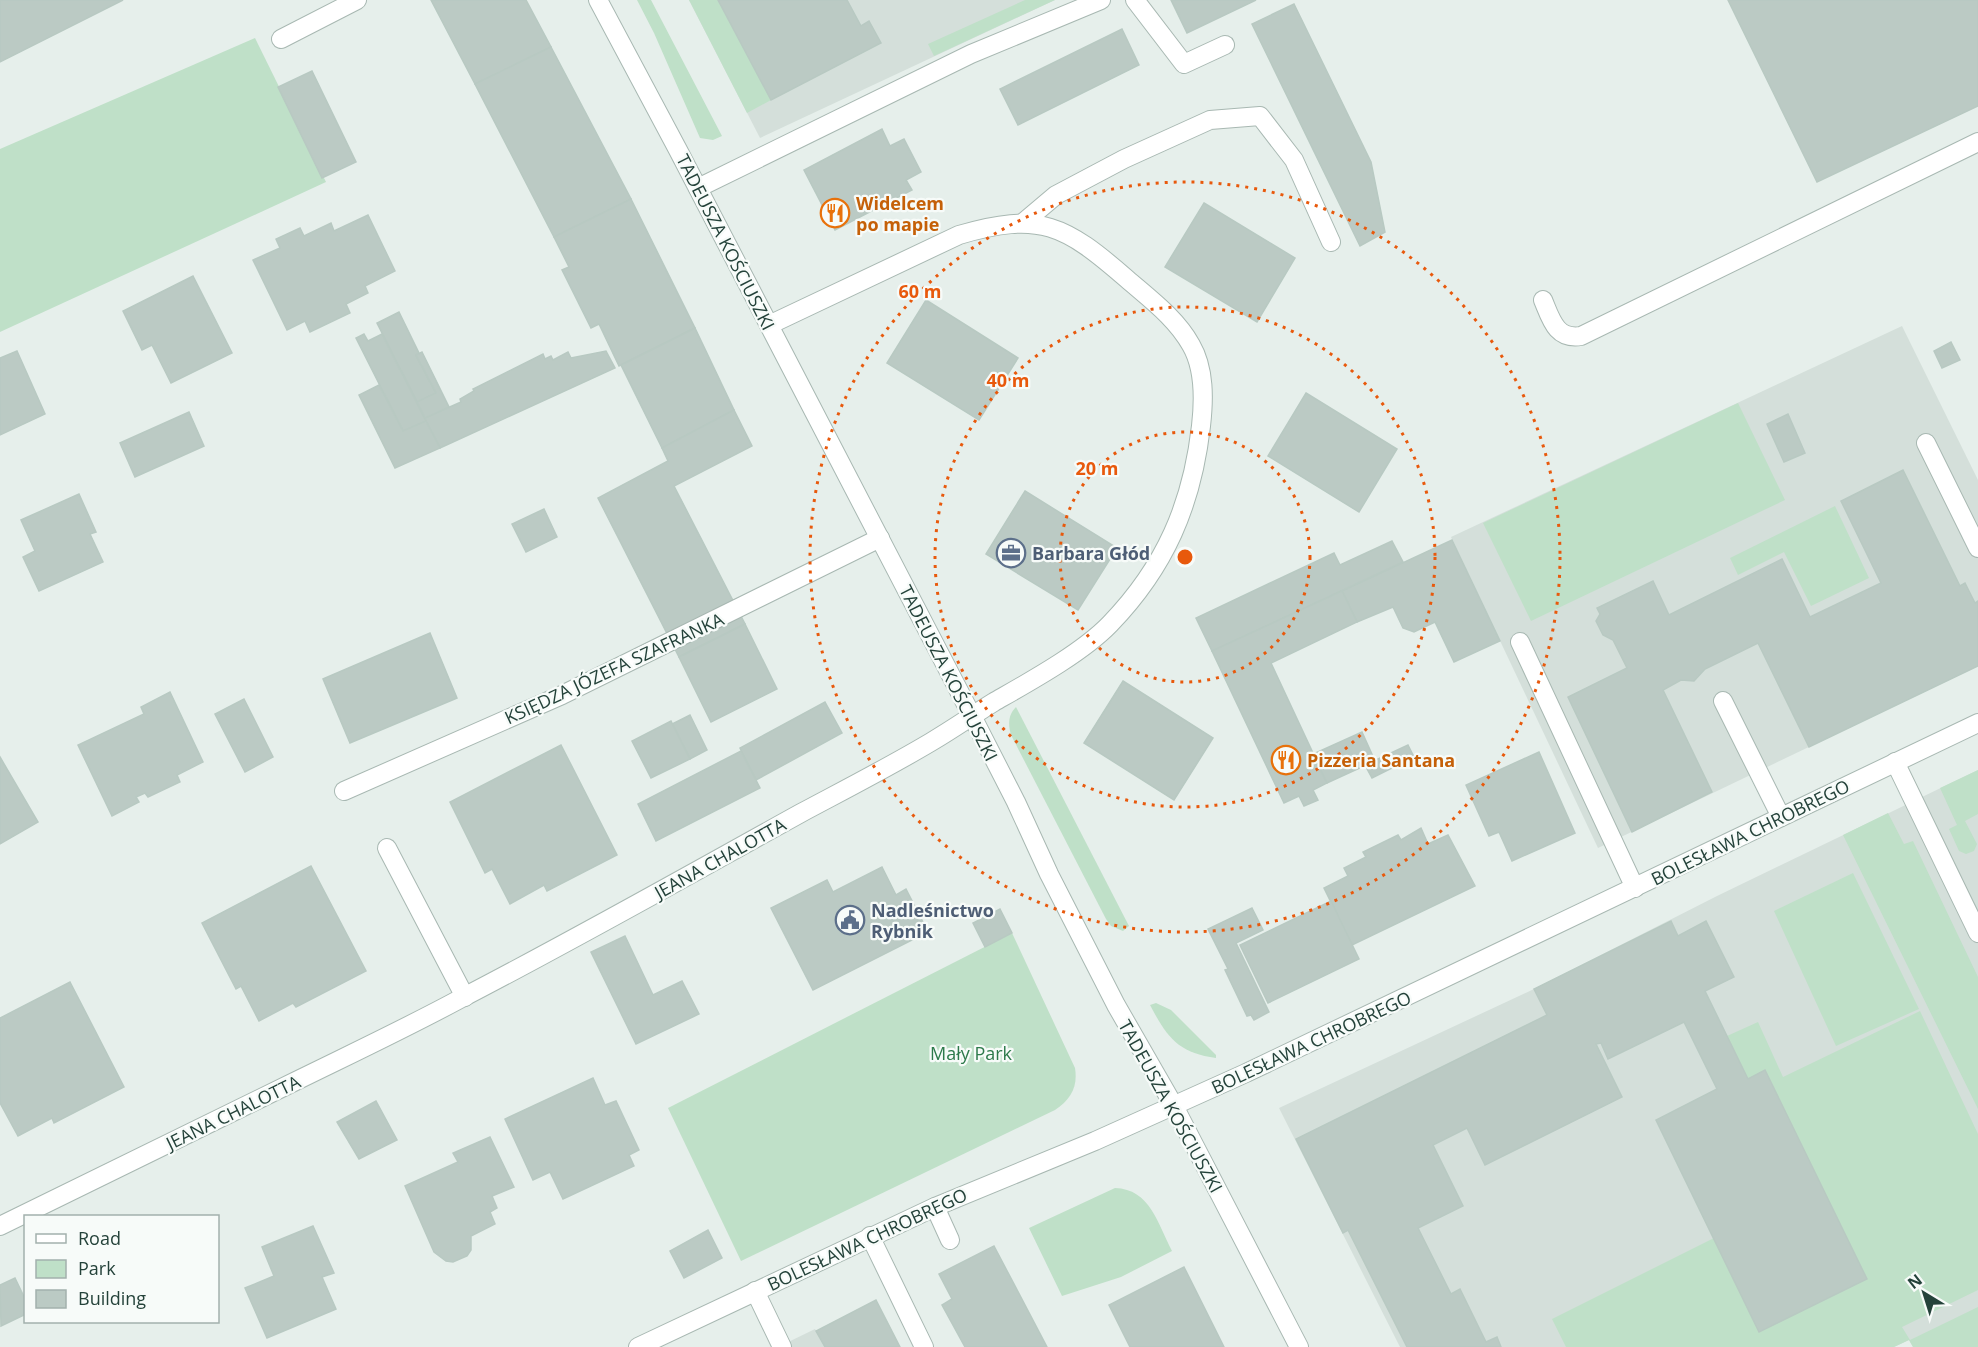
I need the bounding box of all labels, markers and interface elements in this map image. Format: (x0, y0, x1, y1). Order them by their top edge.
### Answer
street label: TADEUSZA KOŚCIUSZKI (671, 150, 781, 334)
place label: Widelcem po mapie (856, 191, 944, 236)
restaurant icon: Widelcem po mapie (819, 197, 851, 229)
text: 60 m (899, 279, 941, 303)
text: 40 m (987, 368, 1029, 392)
text: 20 m (1076, 456, 1118, 480)
office icon: Barbara Głód (995, 537, 1027, 569)
place label: Barbara Głód (1032, 541, 1150, 565)
centre of rings (1175, 547, 1195, 567)
street label: TADEUSZA KOŚCIUSZKI (894, 581, 1004, 765)
street label: KSIĘDZA JÓZEFA SZAFRANKA (501, 606, 728, 729)
restaurant icon: Pizzeria Santana (1270, 744, 1302, 776)
place label: Pizzeria Santana (1307, 748, 1455, 772)
street label: BOLESŁAWA CHROBREGO (1647, 773, 1853, 891)
street label: JEANA CHALOTTA (648, 812, 790, 905)
place label: Nadleśnictwo Rybnik (871, 898, 994, 943)
public building icon: Nadleśnictwo Rybnik (834, 904, 866, 936)
street label: BOLESŁAWA CHROBREGO (1207, 985, 1415, 1099)
street label: TADEUSZA KOŚCIUSZKI (1113, 1015, 1229, 1197)
park label: Mały Park (930, 1041, 1013, 1065)
street label: JEANA CHALOTTA (160, 1069, 305, 1156)
street label: BOLESŁAWA CHROBREGO (763, 1182, 971, 1296)
legend (24, 1215, 219, 1323)
text: Road (78, 1226, 121, 1250)
text: Park (78, 1256, 116, 1280)
north arrow (1894, 1263, 1954, 1323)
text: N (1903, 1269, 1927, 1294)
text: Building (78, 1286, 146, 1310)

